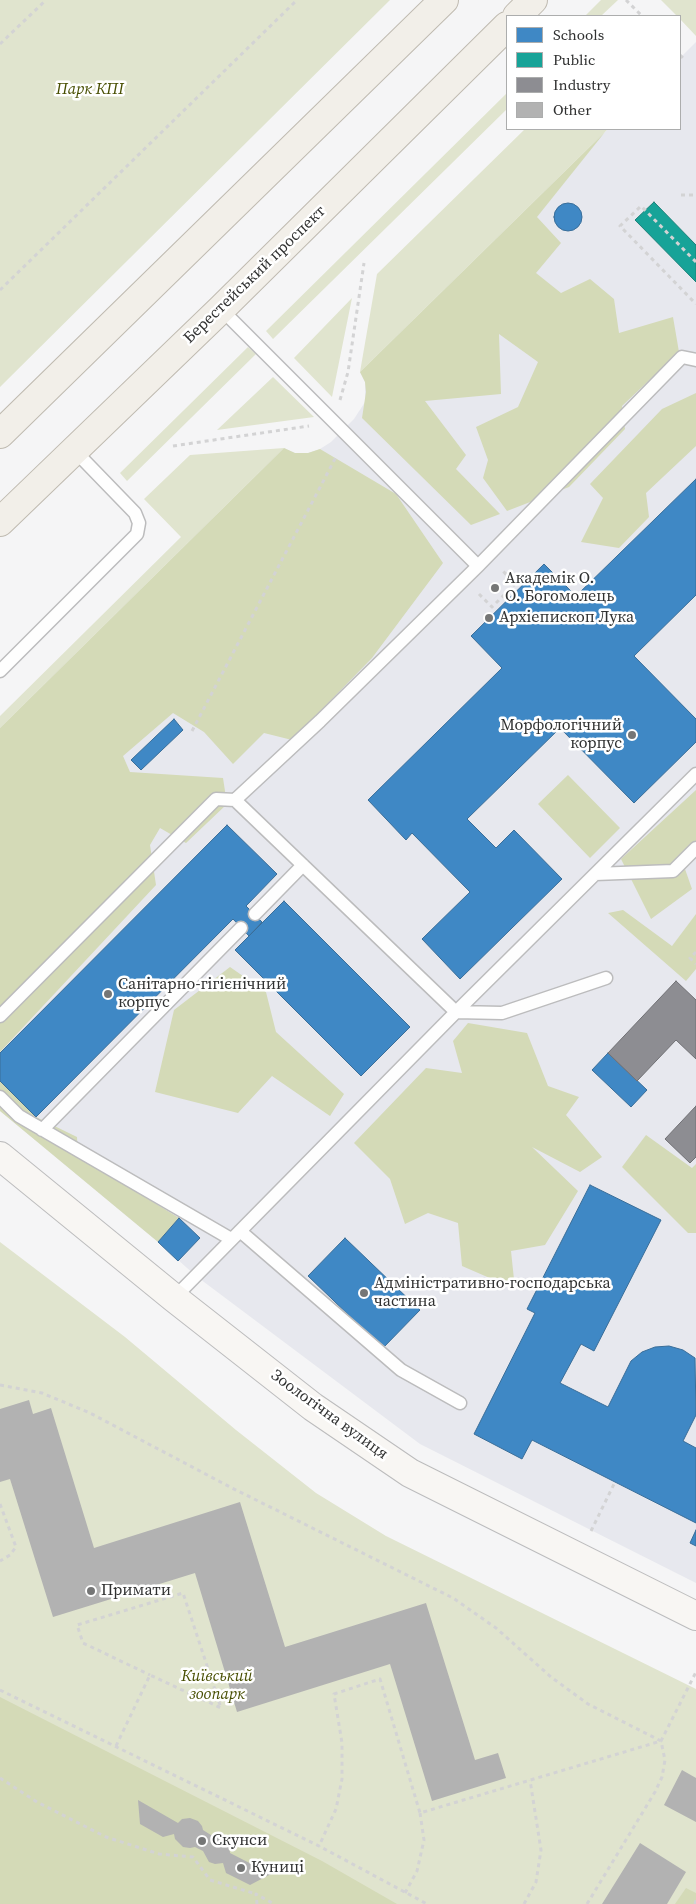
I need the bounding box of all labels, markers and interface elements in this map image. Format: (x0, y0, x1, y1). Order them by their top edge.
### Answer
legend (506, 15, 681, 130)
text: Schools (553, 24, 604, 45)
text: Public (553, 49, 595, 70)
text: Industry (553, 74, 610, 95)
park label: Парк КПІ (56, 80, 124, 100)
text: Other (553, 99, 592, 120)
street label: Берестейський проспект (180, 202, 330, 348)
place label: Академік О. О. Богомолець (505, 569, 614, 607)
marker: Академік О. О. Богомолець (489, 582, 501, 594)
place label: Архіепископ Лука (499, 608, 634, 628)
marker: Архіепископ Лука (483, 612, 495, 624)
place label: Морфологічний корпус (500, 716, 622, 754)
marker: Морфологічний корпус (626, 729, 638, 741)
place label: Санітарно-гігієнічний корпус (118, 975, 286, 1013)
marker: Санітарно-гігієнічний корпус (102, 988, 114, 1000)
place label: Адміністративно-господарська частина (374, 1274, 611, 1312)
marker: Адміністративно-господарська частина (358, 1287, 370, 1299)
street label: Зоологічна вулиця (267, 1366, 391, 1464)
place label: Примати (101, 1581, 171, 1601)
marker: Примати (85, 1585, 97, 1597)
park label: Київський зоопарк (181, 1667, 253, 1705)
place label: Скунси (212, 1831, 267, 1851)
marker: Скунси (196, 1835, 208, 1847)
place label: Куниці (251, 1858, 304, 1878)
marker: Куниці (235, 1862, 247, 1874)

